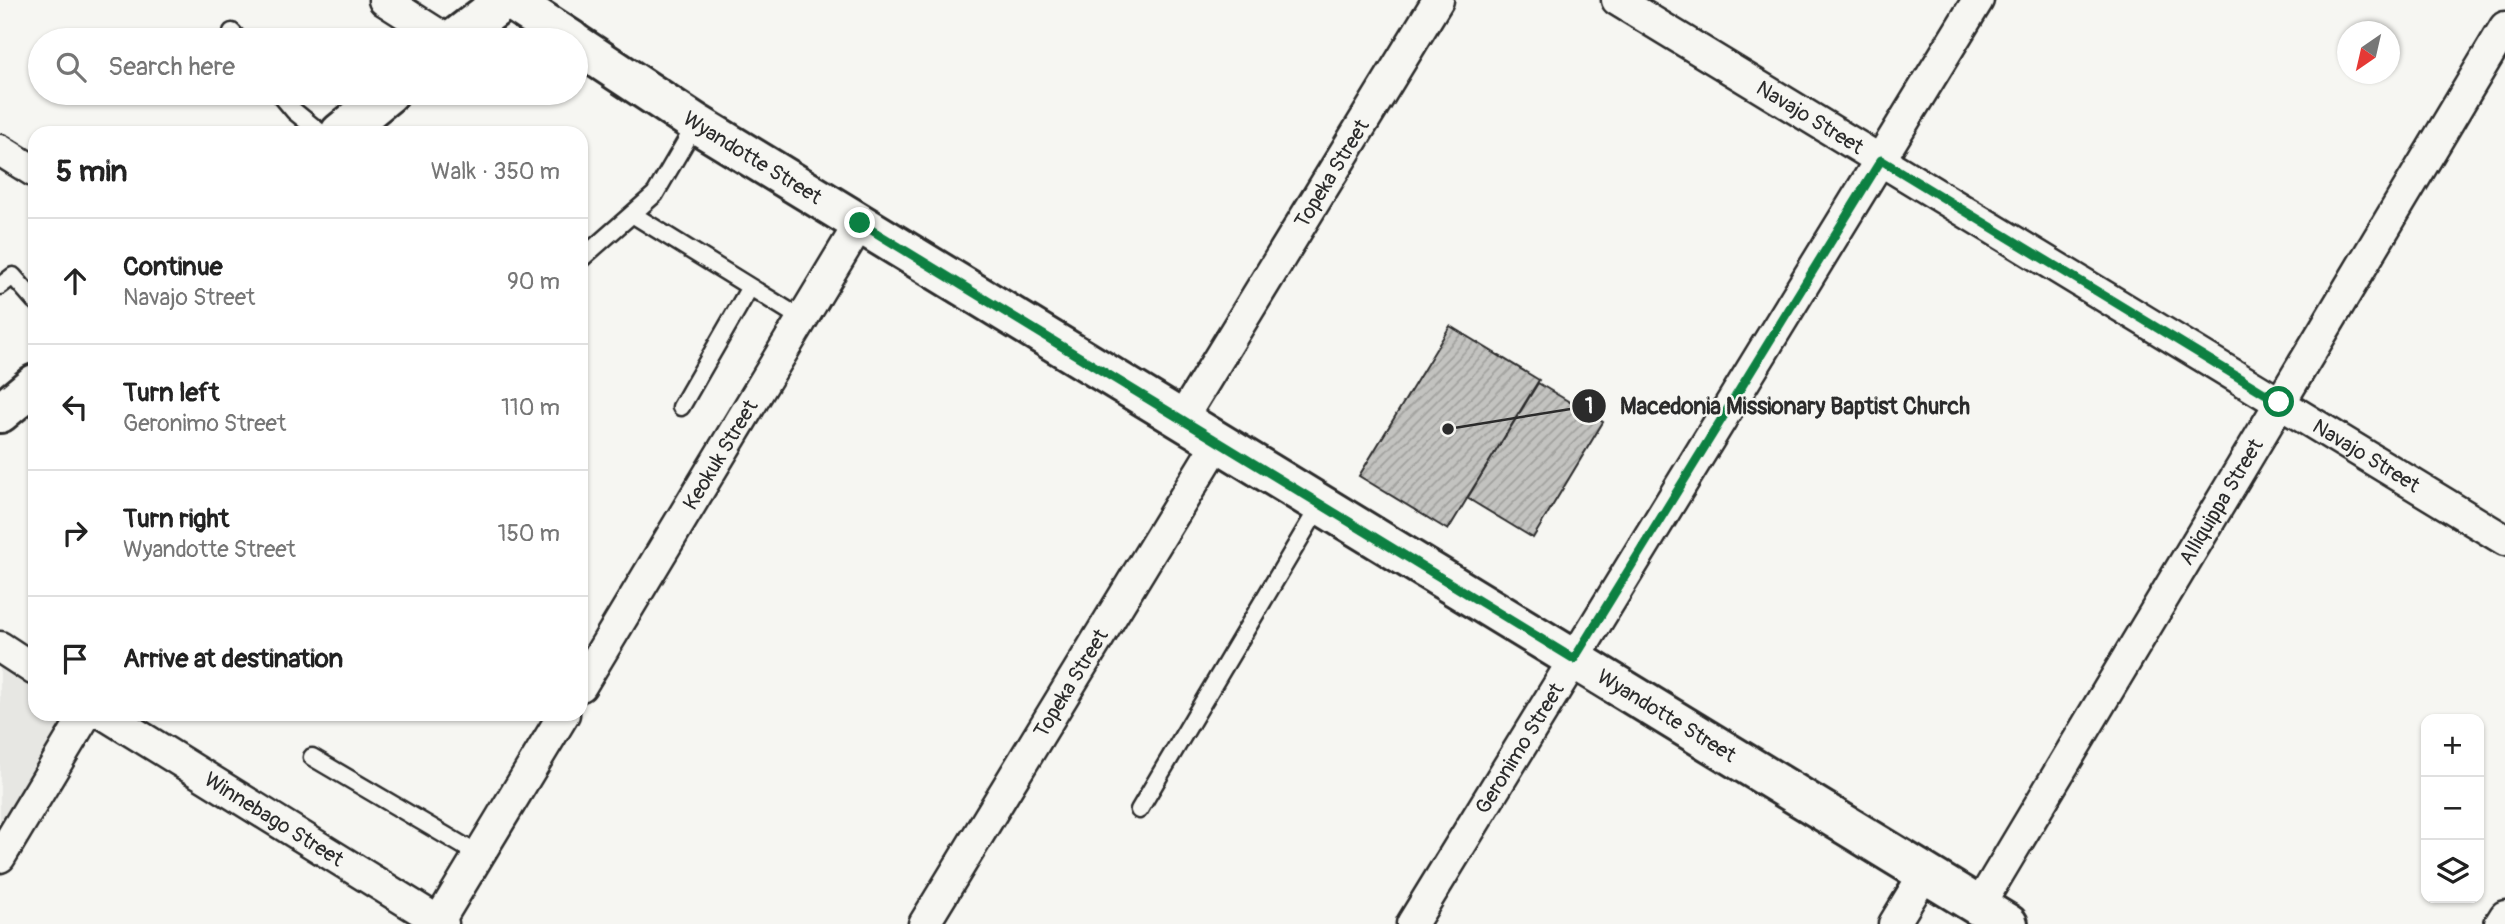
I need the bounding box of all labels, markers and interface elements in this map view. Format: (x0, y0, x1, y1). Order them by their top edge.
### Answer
north arrow (2337, 21, 2400, 84)
search box (28, 28, 588, 105)
icon: search (52, 48, 90, 86)
text: Search here (108, 51, 235, 83)
street label: Navajo Street (1751, 74, 1869, 161)
street label: Wyandotte Street (678, 105, 827, 211)
street label: Topeka Street (1288, 114, 1376, 233)
text: 5 min (56, 153, 127, 190)
text: Walk · 350 m (431, 157, 560, 186)
route end (844, 207, 875, 238)
text: Continue (123, 251, 223, 283)
icon: ahead (56, 262, 94, 300)
text: 90 m (507, 267, 560, 296)
text: Navajo Street (123, 283, 255, 312)
text: Turn left (123, 377, 219, 409)
callout: Macedonia Missionary Baptist Church (1571, 384, 1984, 428)
route start (2263, 386, 2294, 417)
icon: left (56, 388, 94, 426)
text: Macedonia Missionary Baptist Church (1620, 392, 1970, 421)
text: 110 m (501, 393, 560, 422)
text: 1 (1585, 393, 1593, 420)
street label: Keokuk Street (677, 394, 764, 515)
text: Geronimo Street (123, 409, 286, 438)
street label: Navajo Street (2308, 413, 2425, 499)
street label: Alliquippa Street (2173, 433, 2269, 570)
text: Turn right (123, 503, 229, 535)
icon: right (56, 514, 94, 552)
text: 150 m (497, 519, 560, 548)
text: Wyandotte Street (123, 535, 296, 564)
street label: Topeka Street (1027, 623, 1115, 743)
icon: arrive (56, 640, 94, 678)
text: Arrive at destination (123, 643, 343, 675)
street label: Wyandotte Street (1592, 663, 1742, 769)
street label: Geronimo Street (1469, 677, 1570, 819)
map controls (2421, 714, 2484, 903)
button: + (2421, 714, 2484, 777)
street label: Winnebago Street (199, 766, 349, 873)
button: − (2421, 777, 2484, 840)
button: layers (2421, 840, 2484, 903)

